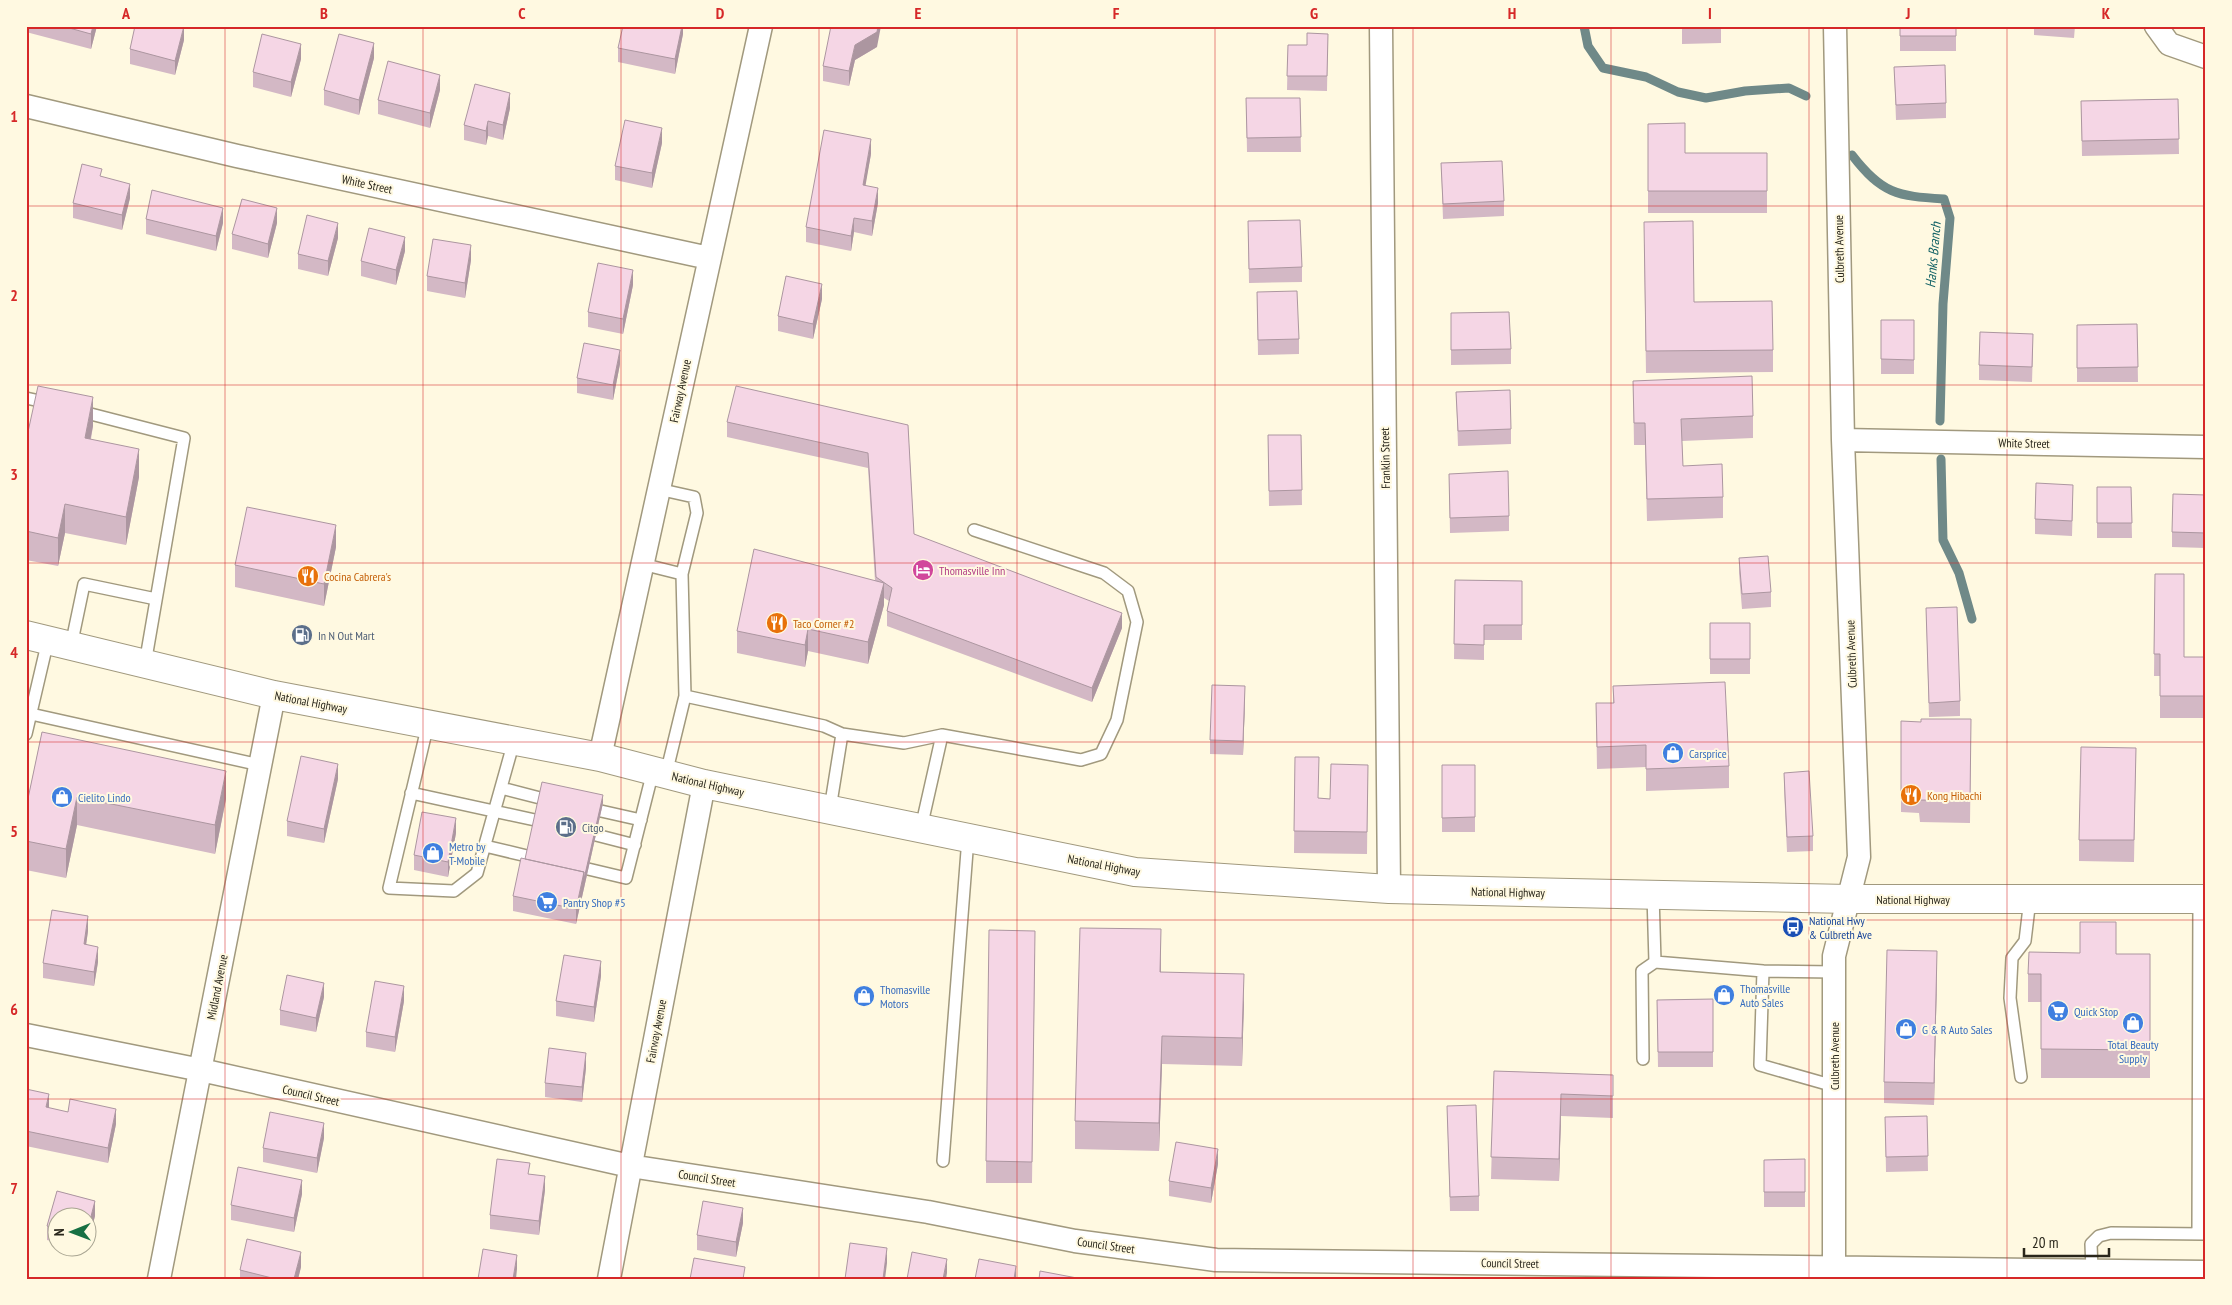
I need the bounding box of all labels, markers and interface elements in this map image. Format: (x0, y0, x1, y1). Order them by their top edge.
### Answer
text: A (121, 3, 131, 23)
text: B (320, 3, 328, 23)
text: C (518, 3, 526, 23)
text: D (716, 3, 725, 23)
text: E (915, 3, 922, 23)
text: F (1113, 3, 1120, 23)
text: G (1310, 3, 1318, 23)
text: H (1508, 3, 1516, 23)
text: I (1708, 3, 1712, 23)
text: J (1905, 3, 1910, 23)
text: K (2102, 3, 2111, 23)
text: 1 (10, 106, 18, 126)
street label: White Street (340, 171, 394, 197)
street label: Culbreth Avenue (1831, 215, 1847, 283)
water label: Hanks Branch (1921, 221, 1945, 289)
text: 2 (10, 285, 18, 305)
street label: Fairway Avenue (666, 358, 694, 424)
street label: Franklin Street (1377, 427, 1393, 489)
street label: White Street (1998, 435, 2051, 451)
text: 3 (10, 464, 18, 484)
hotel icon: Thomasville Inn (911, 558, 935, 582)
place label: Thomasville Inn (939, 563, 1005, 578)
restaurant icon: Cocina Cabrera's (296, 564, 320, 588)
place label: Cocina Cabrera's (324, 569, 391, 584)
restaurant icon: Taco Corner #2 (765, 611, 789, 635)
place label: Taco Corner #2 (793, 616, 854, 631)
street label: Culbreth Avenue (1842, 620, 1860, 688)
fuel station icon: In N Out Mart (290, 623, 314, 647)
place label: In N Out Mart (318, 628, 375, 643)
text: 4 (10, 642, 18, 662)
street label: National Highway (273, 688, 349, 716)
shop icon: Carsprice (1661, 741, 1685, 765)
place label: Carsprice (1689, 746, 1727, 761)
street label: National Highway (670, 768, 746, 800)
restaurant icon: Kong Hibachi (1899, 783, 1923, 807)
shop icon: Cielito Lindo (50, 785, 74, 809)
place label: Kong Hibachi (1927, 788, 1982, 803)
place label: Cielito Lindo (78, 790, 131, 805)
fuel station icon: Citgo (554, 815, 578, 839)
place label: Citgo (582, 820, 604, 835)
text: 5 (10, 821, 18, 841)
place label: Metro by T-Mobile (449, 839, 486, 868)
shop icon: Metro by T-Mobile (421, 841, 445, 865)
street label: National Highway (1066, 851, 1142, 879)
street label: National Highway (1471, 884, 1545, 900)
supermarket icon: Pantry Shop #5 (535, 890, 559, 914)
street label: National Highway (1876, 892, 1950, 907)
place label: Pantry Shop #5 (563, 895, 626, 910)
place label: National Hwy & Culbreth Ave (1809, 913, 1872, 942)
bus stop icon: National Hwy & Culbreth Ave (1781, 915, 1805, 939)
street label: Midland Avenue (203, 953, 231, 1021)
place label: Thomasville Auto Sales (1740, 981, 1790, 1010)
place label: Thomasville Motors (880, 982, 930, 1011)
shop icon: Thomasville Auto Sales (1712, 983, 1736, 1007)
shop icon: Thomasville Motors (852, 984, 876, 1008)
street label: Fairway Avenue (643, 998, 670, 1064)
text: 6 (10, 999, 18, 1019)
supermarket icon: Quick Stop (2046, 999, 2070, 1023)
place label: Quick Stop (2074, 1004, 2118, 1019)
shop icon: Total Beauty Supply (2121, 1011, 2145, 1035)
shop icon: G & R Auto Sales (1894, 1017, 1918, 1041)
street label: Culbreth Avenue (1827, 1022, 1842, 1090)
place label: G & R Auto Sales (1922, 1022, 1992, 1037)
place label: Total Beauty Supply (2107, 1037, 2159, 1066)
street label: Council Street (281, 1081, 342, 1109)
street label: Council Street (677, 1166, 737, 1190)
text: 7 (10, 1178, 18, 1198)
north arrow (48, 1208, 98, 1258)
scale bar (2024, 1225, 2110, 1257)
text: N (50, 1228, 68, 1236)
text: 20 m (2032, 1233, 2058, 1252)
street label: Council Street (1076, 1234, 1136, 1257)
street label: Council Street (1481, 1255, 1540, 1271)

